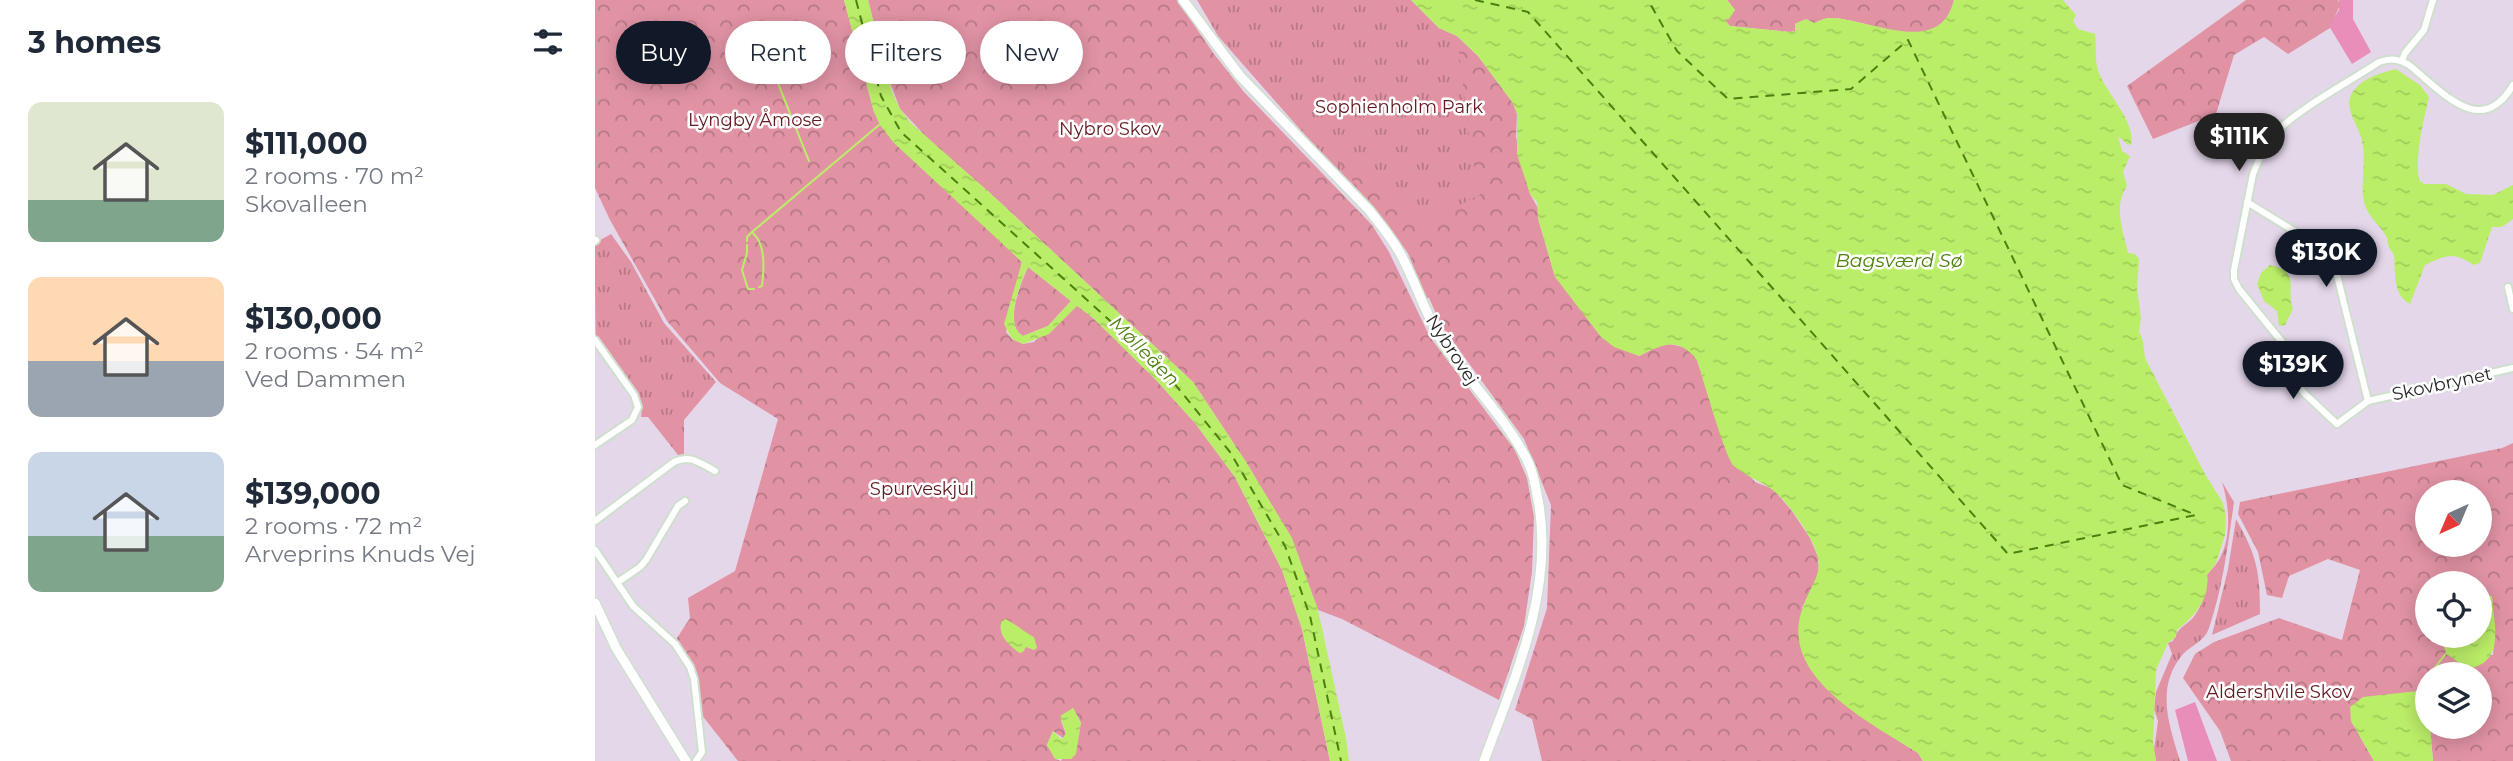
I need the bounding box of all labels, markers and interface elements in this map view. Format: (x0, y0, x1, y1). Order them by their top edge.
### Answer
chip: Buy (616, 21, 711, 84)
chip: Rent (725, 21, 831, 84)
chip: Filters (845, 21, 966, 84)
chip: New (980, 21, 1083, 84)
icon: filters (529, 23, 567, 61)
text: 3 homes (28, 24, 161, 61)
park label: Sophienholm Park (1315, 96, 1483, 118)
park label: Lyngby Åmose (688, 108, 822, 131)
pin: $111K (2190, 114, 2288, 173)
park label: Nybro Skov (1059, 118, 1161, 140)
text: $111K (2210, 122, 2268, 150)
text: $111,000 (245, 125, 368, 162)
icon: home (84, 130, 168, 214)
text: 2 rooms · 70 m² (245, 162, 424, 190)
text: Skovalleen (245, 190, 368, 218)
pin: $130K (2277, 230, 2375, 289)
text: $130K (2291, 238, 2361, 266)
water label: Bagsværd Sø (1835, 249, 1963, 272)
text: $130,000 (245, 300, 382, 337)
icon: home (84, 305, 168, 389)
street label: Nybrovej (1421, 311, 1483, 389)
water label: Mølleåen (1105, 312, 1184, 391)
text: 2 rooms · 54 m² (245, 337, 424, 365)
pin: $139K (2244, 342, 2342, 401)
text: $139K (2259, 350, 2327, 378)
street label: Skovbrynet (2390, 363, 2494, 405)
text: Ved Dammen (245, 365, 406, 393)
text: $139,000 (245, 475, 381, 512)
park label: Spurveskjul (870, 478, 974, 500)
icon: home (84, 480, 168, 564)
north arrow (2415, 480, 2492, 556)
map controls (2415, 480, 2492, 739)
text: 2 rooms · 72 m² (245, 512, 422, 540)
text: Arveprins Knuds Vej (245, 540, 476, 568)
button: locate (2415, 571, 2492, 648)
button: layers (2415, 662, 2492, 739)
park label: Aldershvile Skov (2206, 681, 2352, 703)

